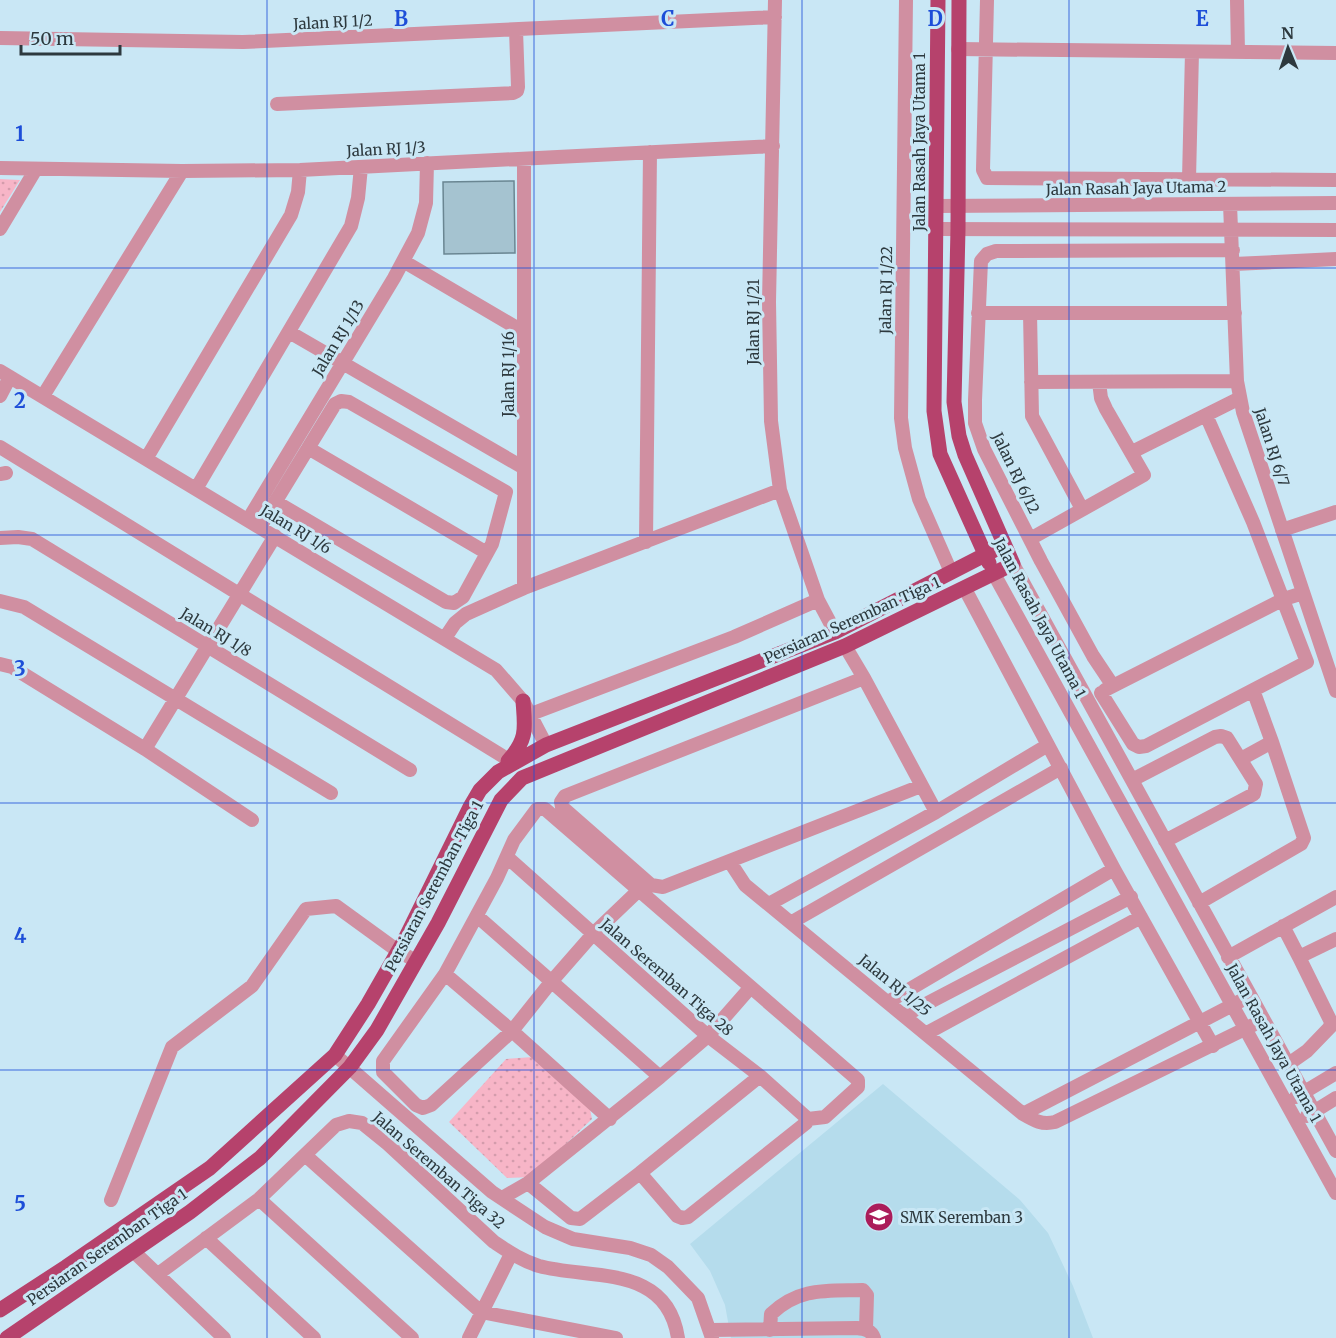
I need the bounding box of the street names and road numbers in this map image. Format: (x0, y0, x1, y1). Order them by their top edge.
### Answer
street label: Jalan RJ 1/2 (292, 10, 373, 34)
street label: Jalan Rasah Jaya Utama 1 (910, 53, 929, 232)
street label: Jalan RJ 1/3 (345, 137, 426, 161)
street label: Jalan Rasah Jaya Utama 2 (1045, 177, 1227, 199)
street label: Jalan RJ 1/22 (876, 246, 896, 335)
street label: Jalan RJ 1/21 (744, 279, 763, 366)
street label: Jalan RJ 1/13 (307, 296, 368, 380)
street label: Jalan RJ 1/16 (499, 331, 518, 418)
street label: Jalan RJ 6/7 (1250, 404, 1294, 489)
street label: Jalan RJ 6/12 (988, 428, 1044, 517)
street label: Jalan RJ 1/6 (256, 500, 335, 558)
street label: Jalan Rasah Jaya Utama 1 (989, 534, 1090, 701)
street label: Persiaran Seremban Tiga 1 (761, 572, 943, 668)
street label: Jalan RJ 1/8 (176, 603, 255, 661)
street label: Persiaran Seremban Tiga 1 (381, 797, 487, 975)
street label: Jalan Seremban Tiga 28 (596, 914, 737, 1040)
street label: Jalan RJ 1/25 (854, 949, 935, 1020)
street label: Jalan Rasah Jaya Utama 1 (1222, 959, 1326, 1126)
street label: Jalan Seremban Tiga 32 (368, 1107, 509, 1233)
street label: Persiaran Seremban Tiga 1 (23, 1184, 191, 1310)

